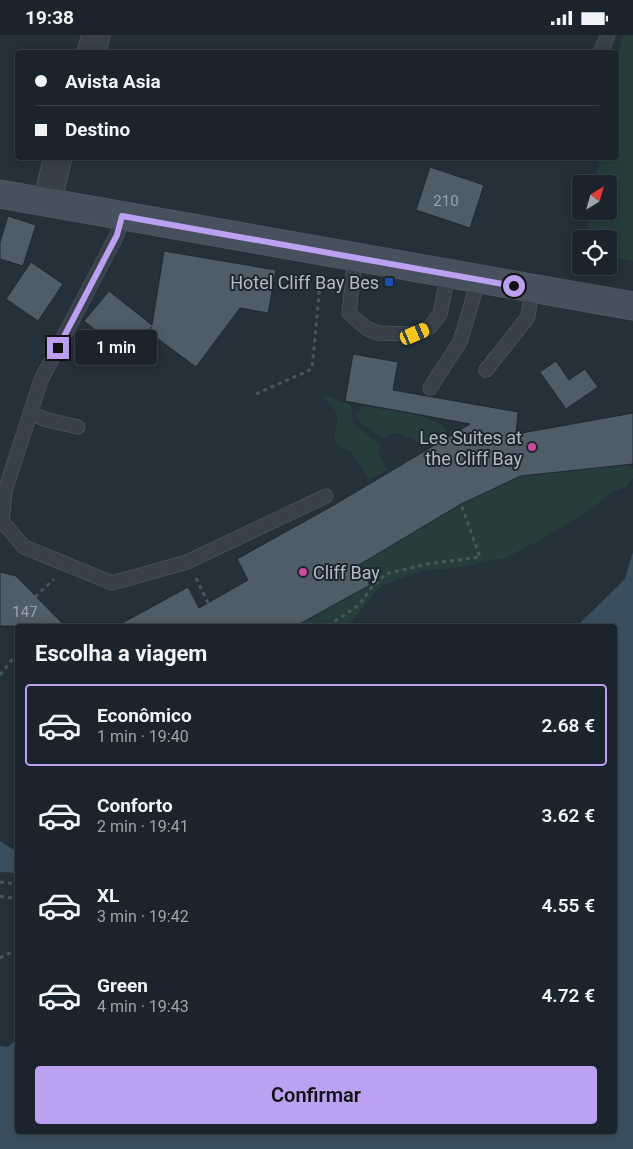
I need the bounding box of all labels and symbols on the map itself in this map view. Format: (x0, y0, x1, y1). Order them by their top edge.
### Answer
north arrow (572, 175, 618, 220)
house number: 210 (433, 192, 459, 210)
place label: Hotel Cliff Bay Bes (230, 272, 379, 293)
route start (503, 275, 525, 297)
marker: Hotel Cliff Bay Bes (383, 276, 395, 288)
car (398, 321, 431, 347)
callout: 1 min (76, 331, 158, 365)
route end (47, 337, 69, 359)
place label: Les Suites at the Cliff Bay (419, 427, 522, 469)
marker: Les Suites at the Cliff Bay (526, 441, 538, 453)
place label: Cliff Bay (313, 562, 380, 583)
marker: Cliff Bay (297, 566, 309, 578)
house number: 147 (12, 603, 38, 621)

